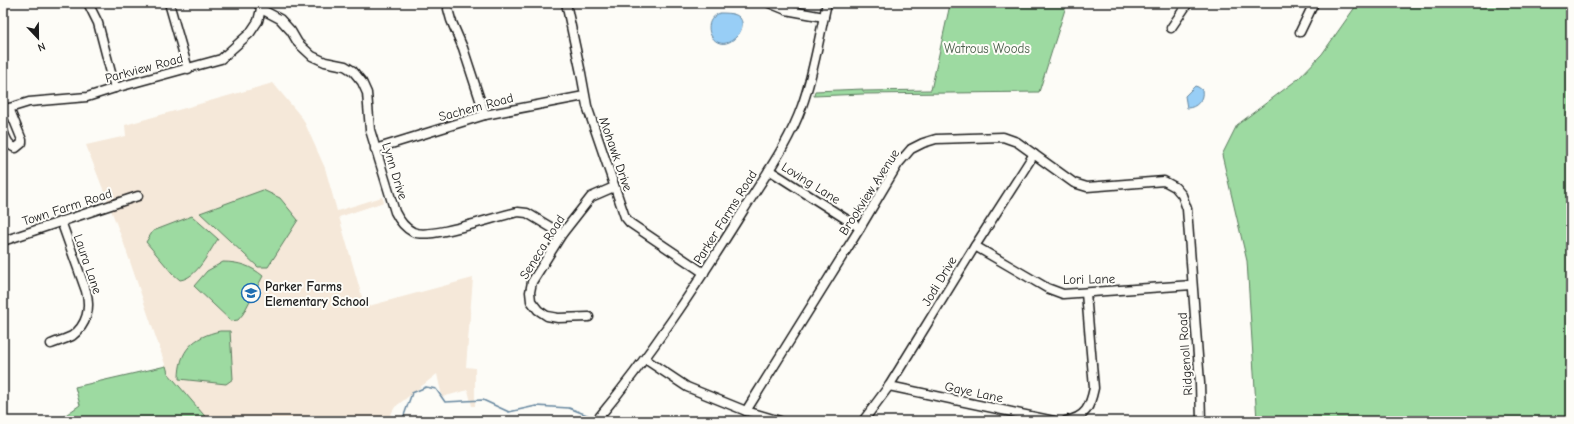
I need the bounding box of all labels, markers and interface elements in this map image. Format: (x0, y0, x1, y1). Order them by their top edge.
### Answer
north arrow (18, 18, 58, 58)
text: N (36, 39, 47, 54)
park label: Watrous Woods (944, 41, 1030, 56)
street label: Parkview Road (103, 50, 185, 86)
street label: Sachem Road (437, 90, 515, 124)
street label: Mohawk Drive (596, 115, 636, 194)
street label: Lynn Drive (379, 141, 411, 202)
street label: Brookview Avenue (836, 146, 903, 238)
street label: Loving Lane (779, 159, 844, 207)
street label: Parker Farms Road (690, 167, 760, 267)
street label: Town Farm Road (20, 185, 114, 229)
street label: Seneca Road (516, 212, 568, 282)
street label: Laura Lane (71, 232, 105, 296)
street label: Jodi Drive (918, 253, 960, 308)
street label: Lori Lane (1063, 271, 1116, 287)
place label: Parker Farms Elementary School (265, 279, 369, 309)
school or university icon: Parker Farms Elementary School (240, 282, 262, 304)
street label: Ridgenoll Road (1175, 312, 1195, 396)
street label: Gaye Lane (943, 379, 1005, 406)

